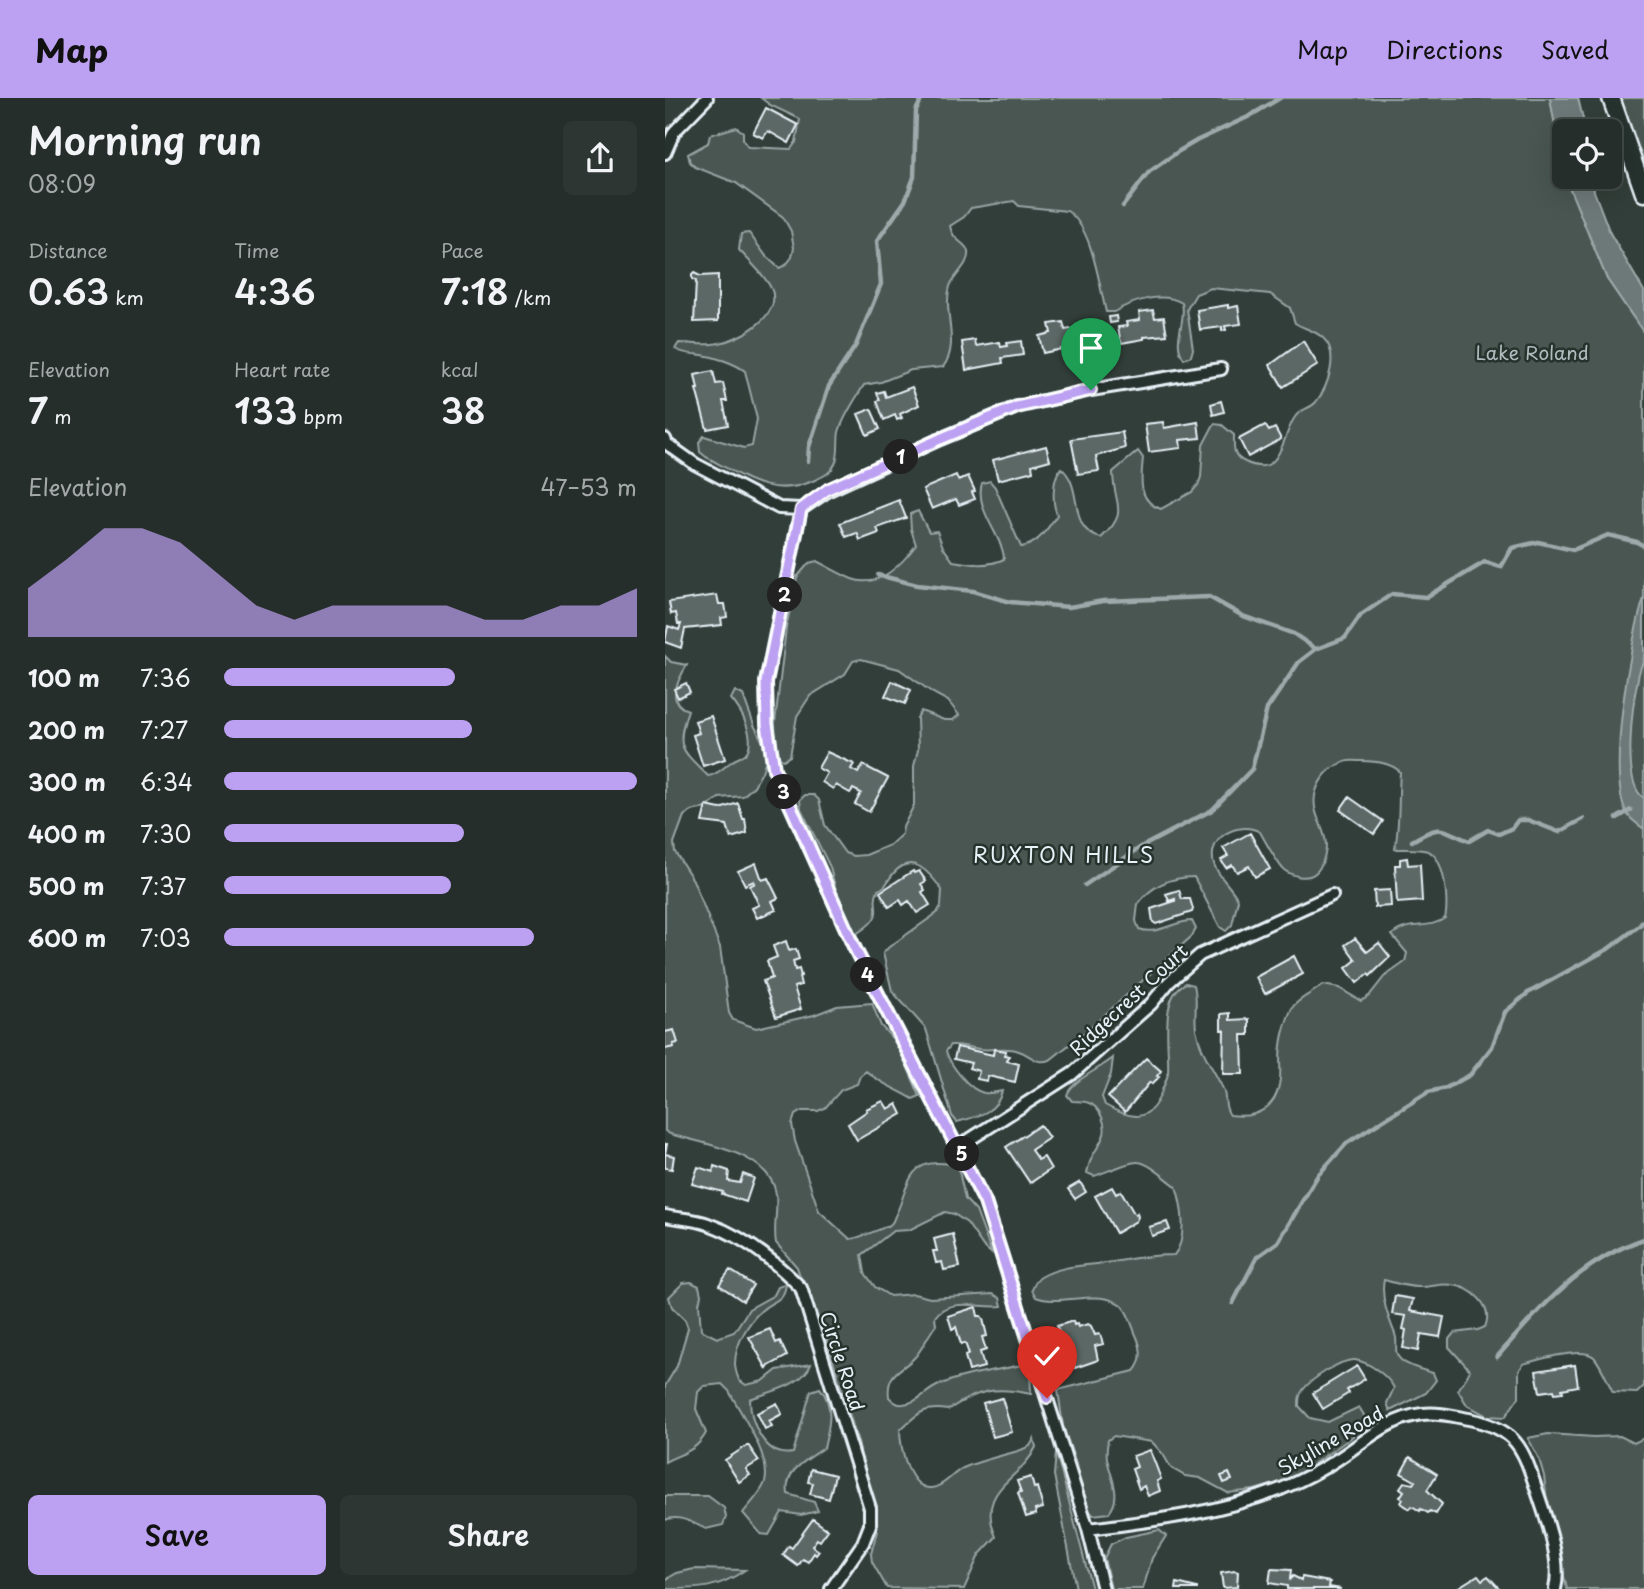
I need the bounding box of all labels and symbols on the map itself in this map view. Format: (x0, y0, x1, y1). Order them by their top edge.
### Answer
pin (1061, 318, 1121, 390)
park label: Lake Roland (1476, 338, 1588, 366)
pin: 1 (883, 440, 919, 474)
pin: 2 (767, 578, 803, 612)
pin: 3 (767, 774, 801, 810)
district label: RUXTON HILLS (973, 838, 1155, 870)
street label: Ridgecrest Court (1062, 936, 1194, 1061)
pin: 4 (851, 958, 885, 992)
pin: 5 (945, 1136, 979, 1172)
street label: Circle Road (814, 1308, 872, 1414)
pin (1017, 1326, 1077, 1398)
street label: Skyline Road (1272, 1398, 1388, 1482)

